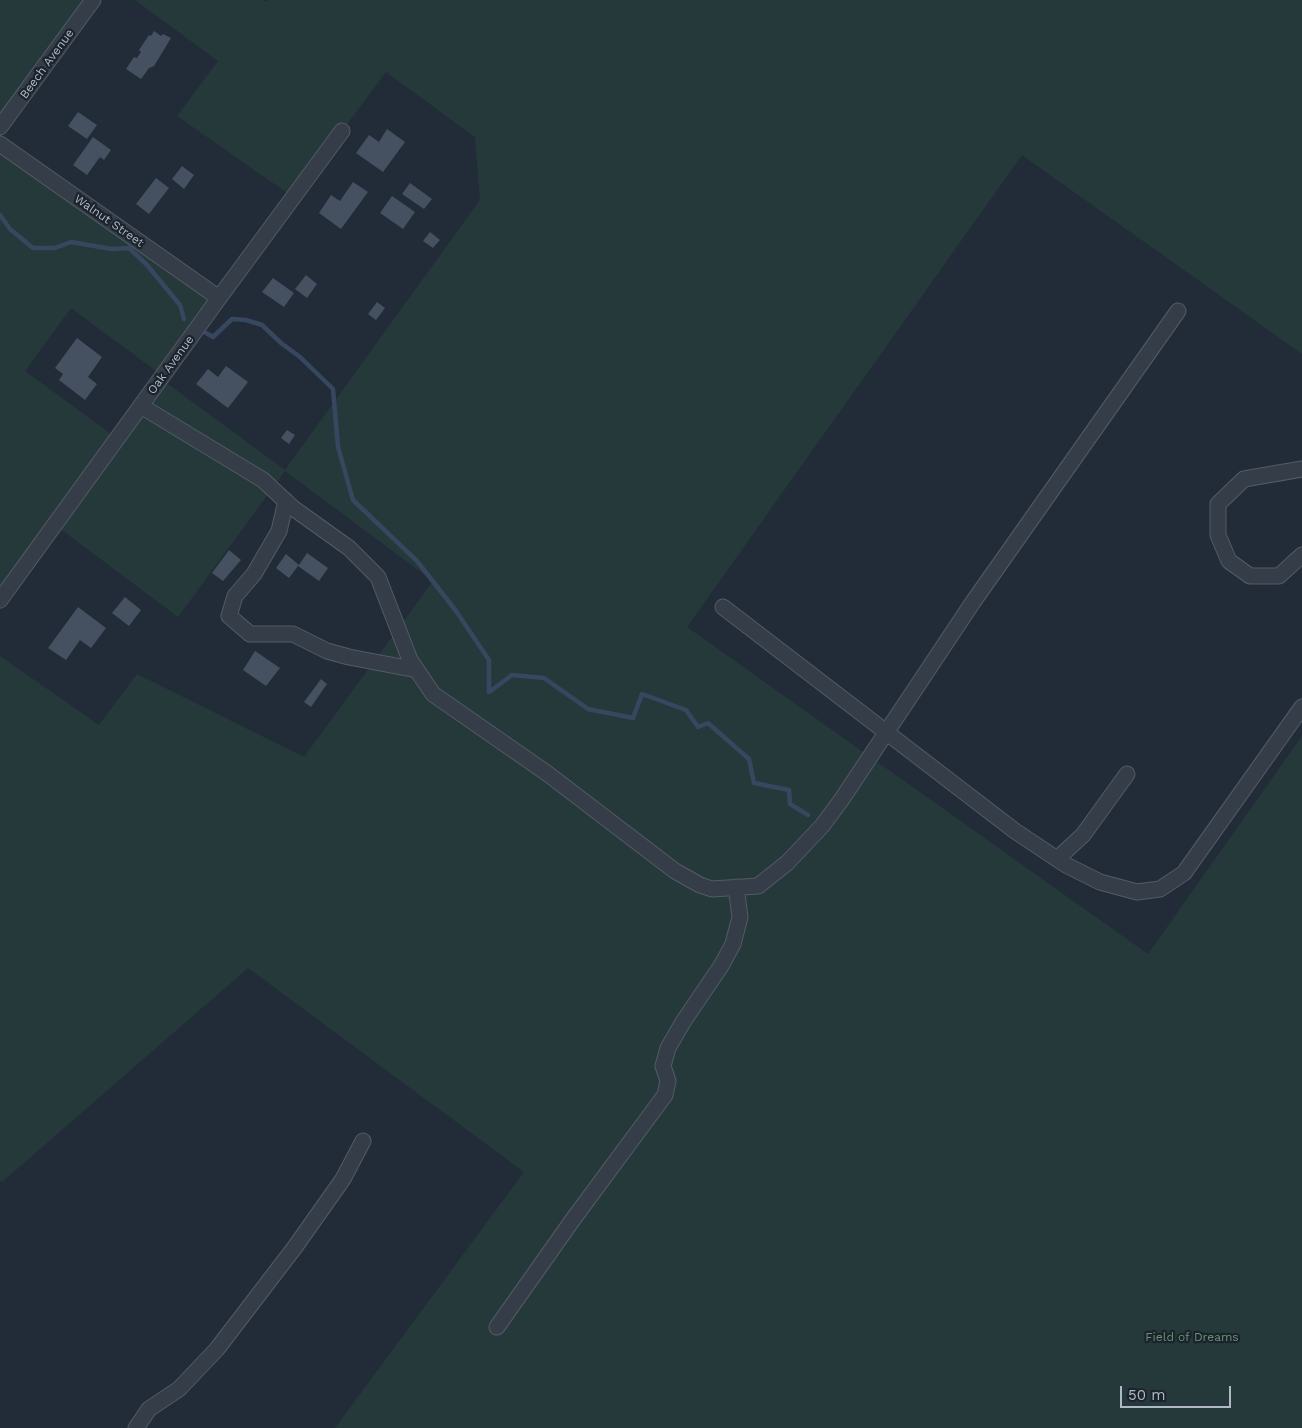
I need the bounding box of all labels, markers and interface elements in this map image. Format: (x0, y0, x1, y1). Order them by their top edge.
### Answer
street label: Beech Avenue (17, 26, 77, 102)
street label: Walnut Street (71, 192, 147, 250)
street label: Oak Avenue (145, 333, 197, 397)
park label: Field of Dreams (1145, 1330, 1239, 1344)
scale bar (1122, 1376, 1233, 1408)
text: 50 m (1128, 1386, 1165, 1404)

